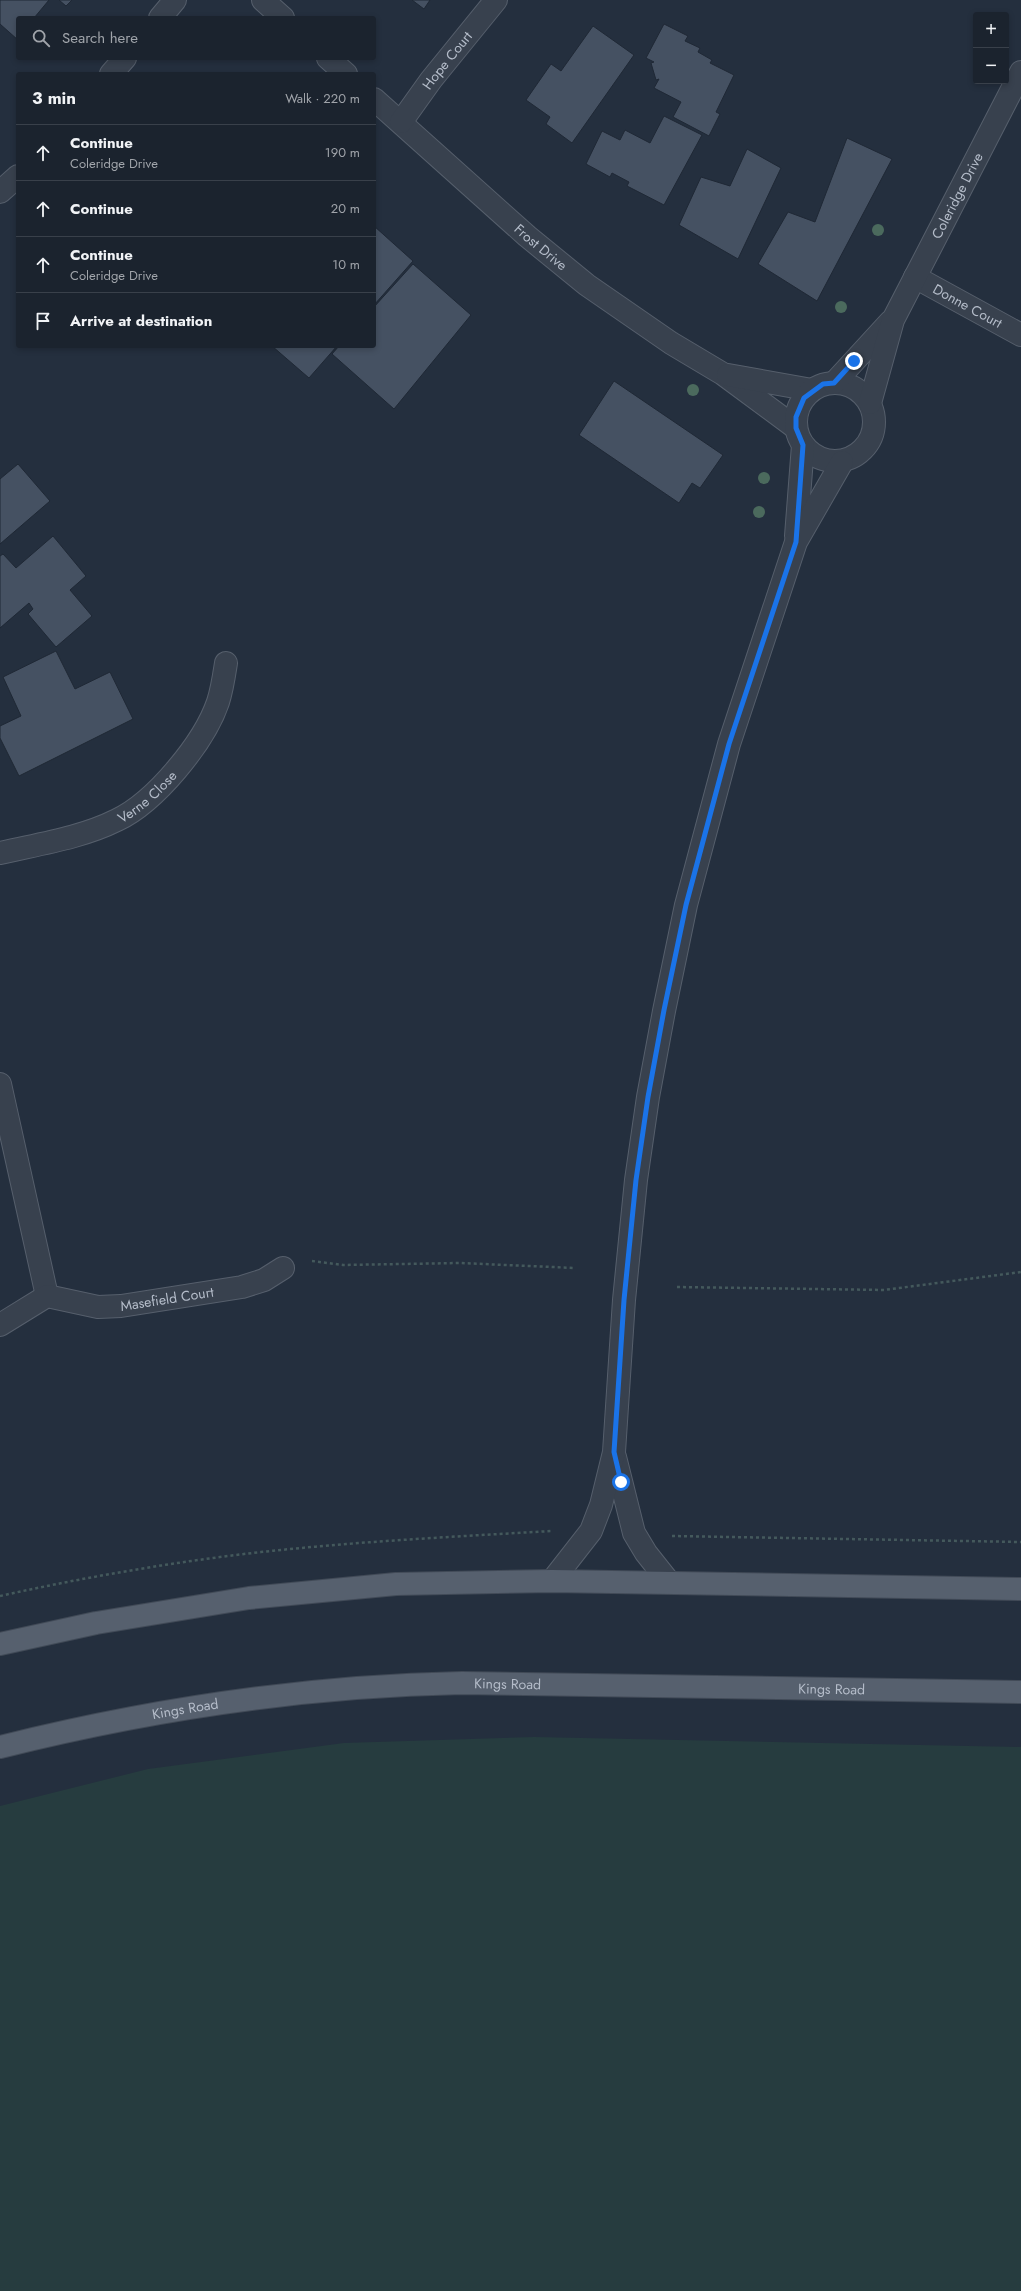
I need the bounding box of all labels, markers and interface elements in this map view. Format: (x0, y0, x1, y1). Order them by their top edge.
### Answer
map controls (973, 12, 1009, 84)
button: + (973, 12, 1009, 48)
search box (16, 16, 376, 60)
street label: Hope Court (417, 26, 477, 94)
icon: search (30, 27, 52, 49)
text: Search here (62, 27, 138, 49)
button: − (973, 48, 1009, 84)
text: 3 min (32, 86, 76, 110)
text: Walk · 220 m (285, 89, 360, 108)
text: Continue (70, 132, 133, 154)
icon: ahead (32, 142, 54, 164)
text: 190 m (325, 143, 360, 162)
street label: Coleridge Drive (927, 149, 988, 242)
text: Coleridge Drive (70, 154, 158, 173)
icon: ahead (32, 198, 54, 220)
text: Continue (70, 198, 133, 220)
text: 20 m (331, 199, 360, 218)
street label: Frost Drive (510, 219, 572, 275)
text: Continue (70, 244, 133, 266)
icon: ahead (32, 254, 54, 276)
text: 10 m (332, 255, 360, 274)
text: Coleridge Drive (70, 266, 158, 285)
street label: Donne Court (929, 279, 1006, 333)
icon: arrive (32, 310, 54, 332)
text: Arrive at destination (70, 310, 212, 332)
route end (845, 352, 863, 370)
street label: Verne Close (114, 766, 181, 828)
street label: Masefield Court (119, 1282, 216, 1316)
route start (612, 1473, 630, 1491)
street label: Kings Road (474, 1673, 541, 1694)
street label: Kings Road (798, 1678, 865, 1699)
street label: Kings Road (150, 1694, 220, 1724)

